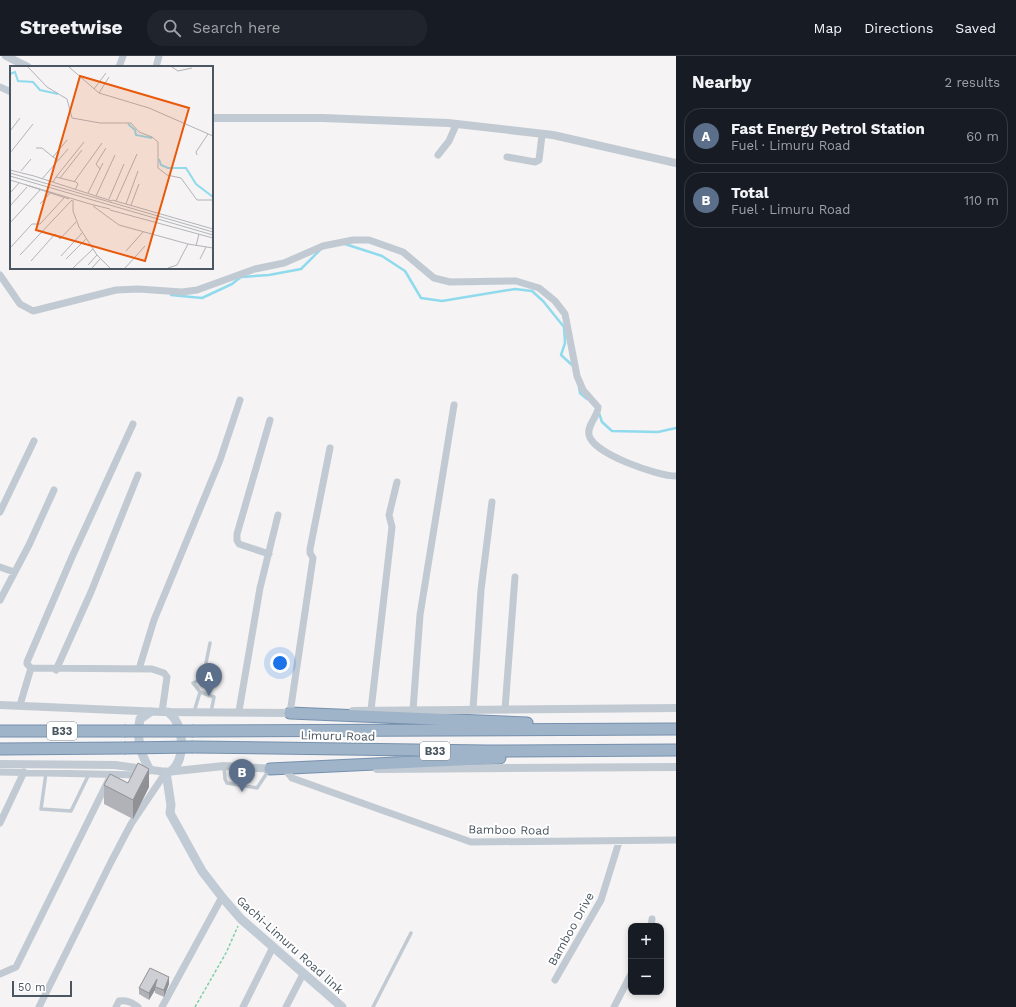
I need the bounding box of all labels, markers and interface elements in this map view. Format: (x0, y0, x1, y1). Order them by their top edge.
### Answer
search box (147, 10, 427, 46)
text: Streetwise (20, 16, 123, 39)
icon: search (161, 17, 183, 39)
text: Search here (193, 19, 280, 37)
text: Map (814, 20, 842, 36)
text: Directions (864, 20, 933, 36)
text: Saved (955, 20, 996, 36)
inset map (10, 66, 213, 269)
text: Nearby (692, 72, 751, 92)
text: 2 results (945, 75, 1000, 90)
text: Fast Energy Petrol Station (731, 120, 925, 138)
text: A (702, 129, 710, 144)
text: 60 m (966, 129, 999, 144)
text: Fuel · Limuru Road (731, 138, 850, 153)
text: Total (731, 184, 769, 202)
text: B (702, 193, 710, 208)
text: 110 m (964, 193, 999, 208)
text: Fuel · Limuru Road (731, 202, 850, 217)
your location (270, 653, 290, 673)
pin: A (196, 663, 222, 696)
road number: B33 (47, 722, 77, 740)
street label: Limuru Road (300, 728, 376, 744)
road number: B33 (420, 742, 450, 760)
pin: B (229, 759, 255, 792)
street label: Bamboo Road (468, 822, 550, 838)
street label: Bamboo Drive (545, 890, 597, 968)
street label: Gachi-Limuru Road link (234, 893, 346, 997)
map controls (628, 923, 664, 995)
button: + (628, 923, 664, 959)
button: − (628, 959, 664, 995)
scale bar (12, 979, 72, 998)
text: 50 m (18, 981, 45, 994)

